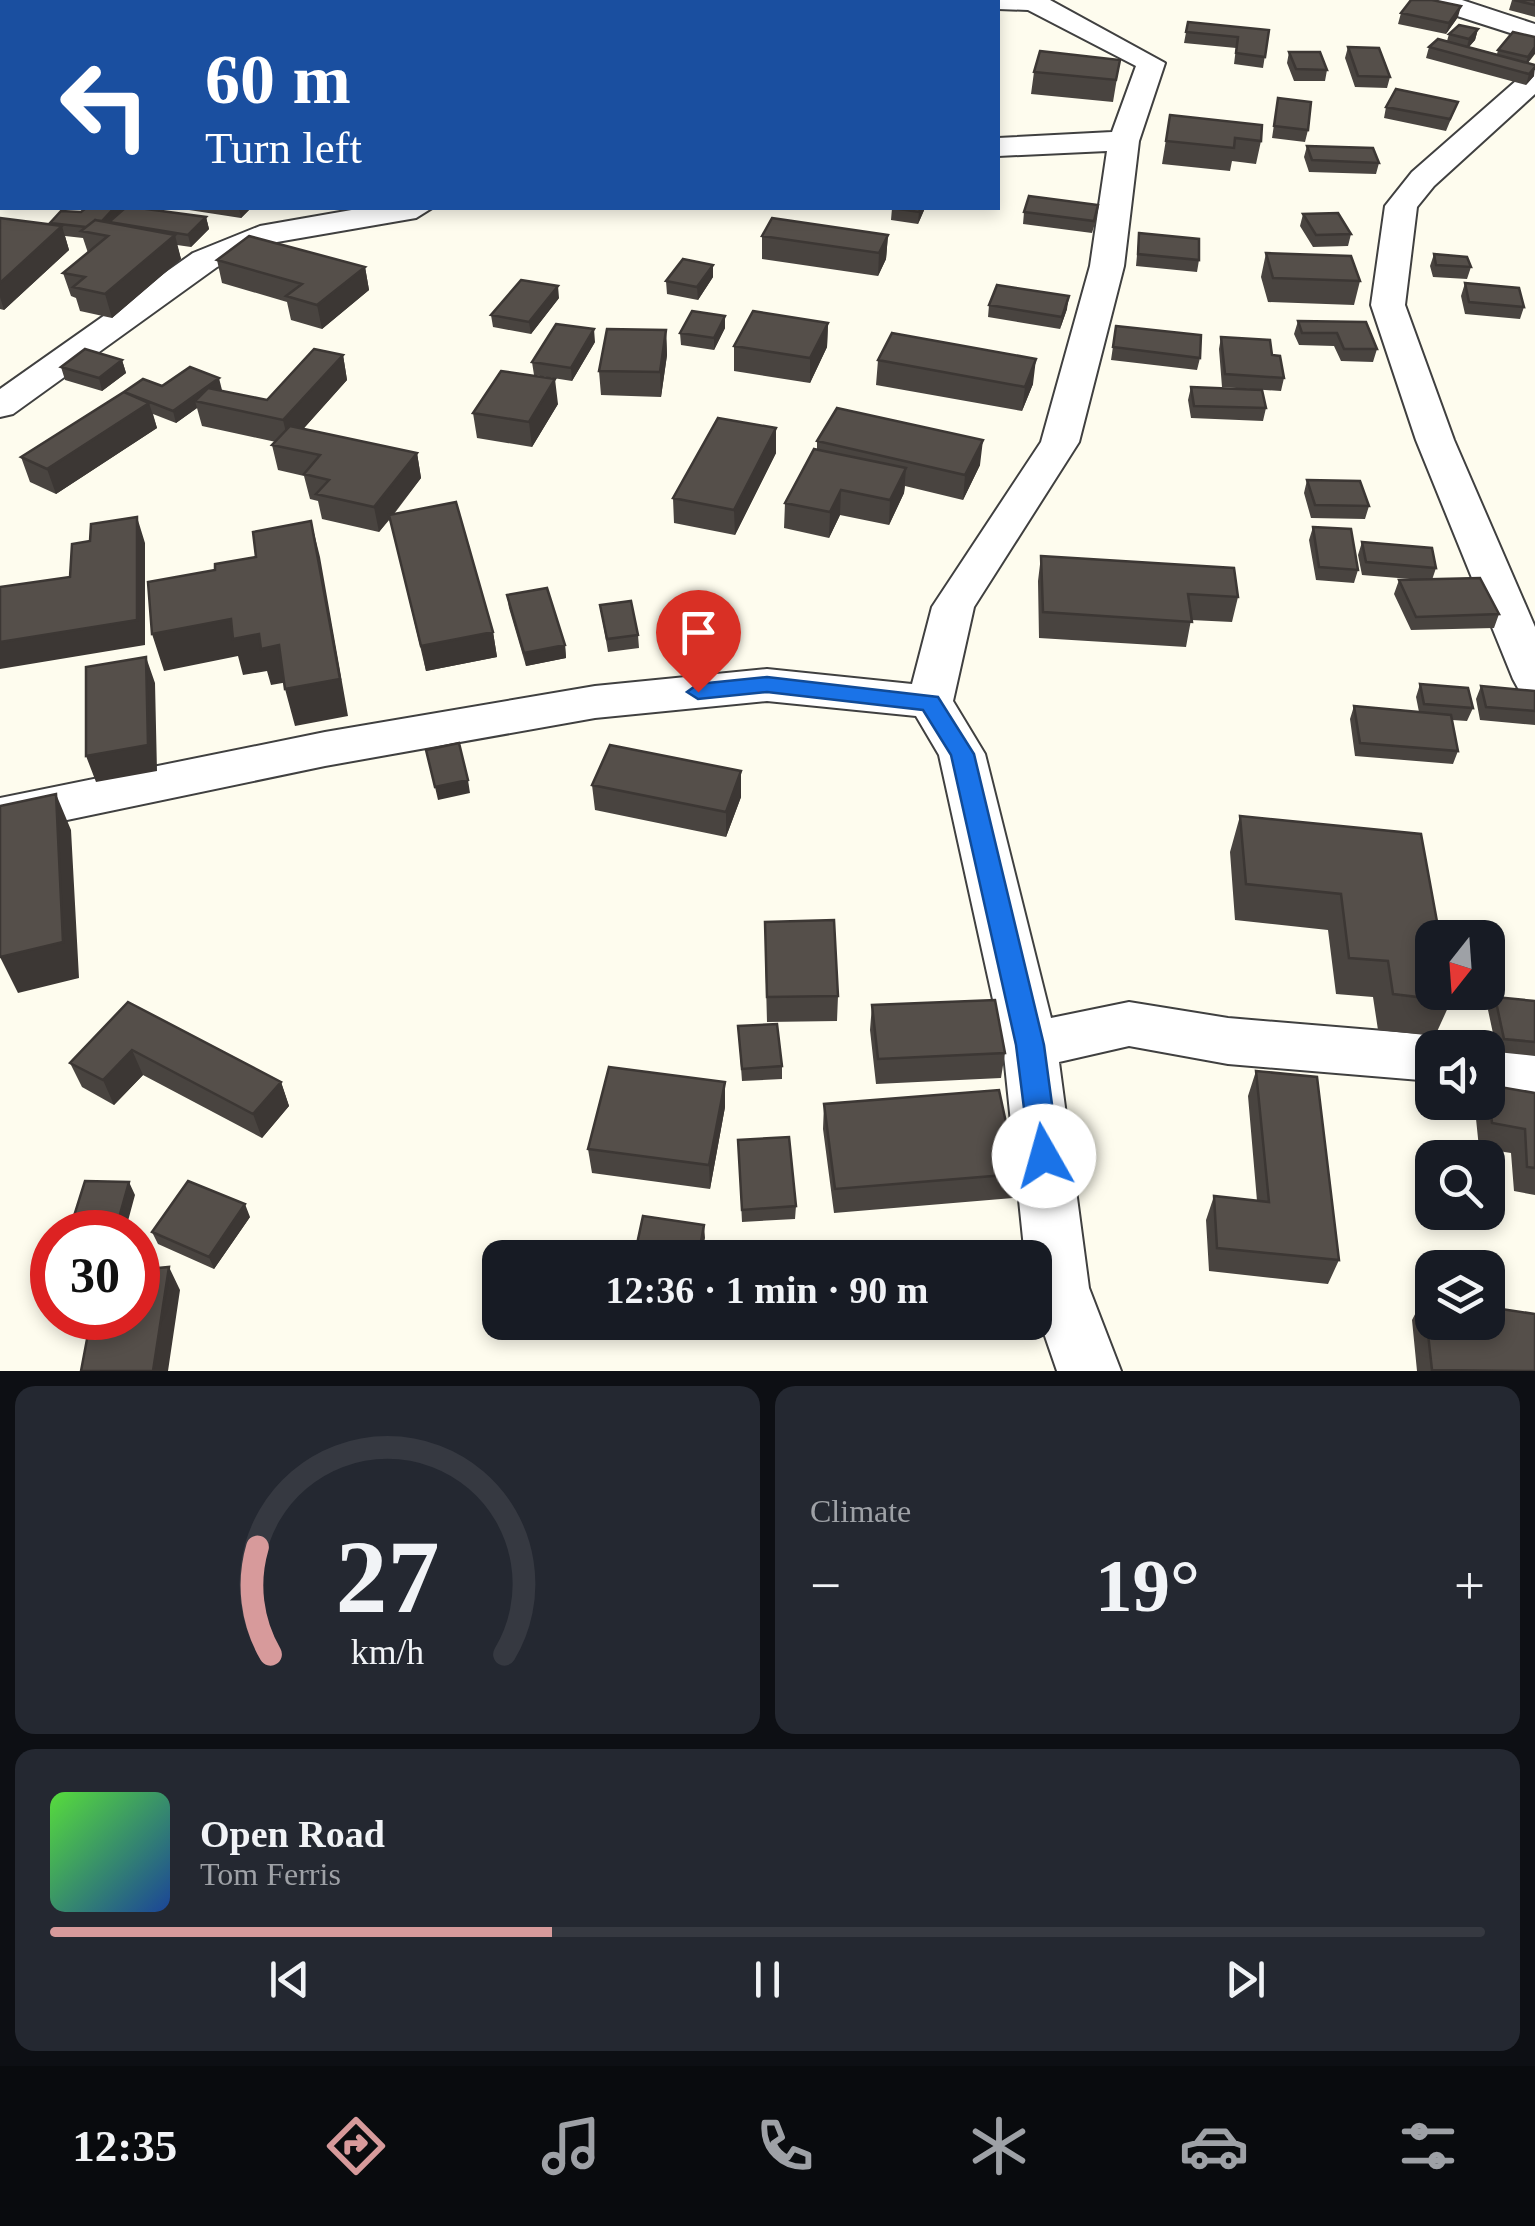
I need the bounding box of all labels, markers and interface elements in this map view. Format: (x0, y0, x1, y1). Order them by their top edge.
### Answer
icon: left (40, 40, 170, 170)
text: 60 m (205, 41, 351, 118)
text: Turn left (205, 123, 362, 173)
pin (656, 590, 741, 693)
icon: arrive (671, 605, 726, 660)
north arrow (1415, 920, 1505, 1010)
map controls (1415, 920, 1505, 1340)
button: sound (1415, 1030, 1505, 1120)
position arrow (992, 1104, 1096, 1208)
button: search (1415, 1140, 1505, 1230)
speed limit sign: 30 (30, 1210, 160, 1340)
button: layers (1415, 1250, 1505, 1340)
text: 12:36 · 1 min · 90 m (606, 1269, 929, 1311)
text: Climate (810, 1493, 911, 1529)
text: 27 (336, 1519, 440, 1634)
text: 19° (1095, 1544, 1200, 1627)
text: − (810, 1555, 841, 1616)
text: + (1454, 1555, 1485, 1616)
text: km/h (351, 1632, 424, 1672)
text: Open Road (200, 1813, 385, 1855)
text: Tom Ferris (200, 1856, 341, 1892)
icon: previous (262, 1952, 317, 2007)
icon: pause (740, 1952, 795, 2007)
icon: next (1218, 1952, 1273, 2007)
icon: directions (321, 2111, 391, 2181)
icon: music (536, 2111, 606, 2181)
icon: phone (750, 2111, 820, 2181)
icon: climate (964, 2111, 1034, 2181)
icon: car (1179, 2111, 1249, 2181)
icon: filters (1393, 2111, 1463, 2181)
text: 12:35 (72, 2121, 177, 2171)

